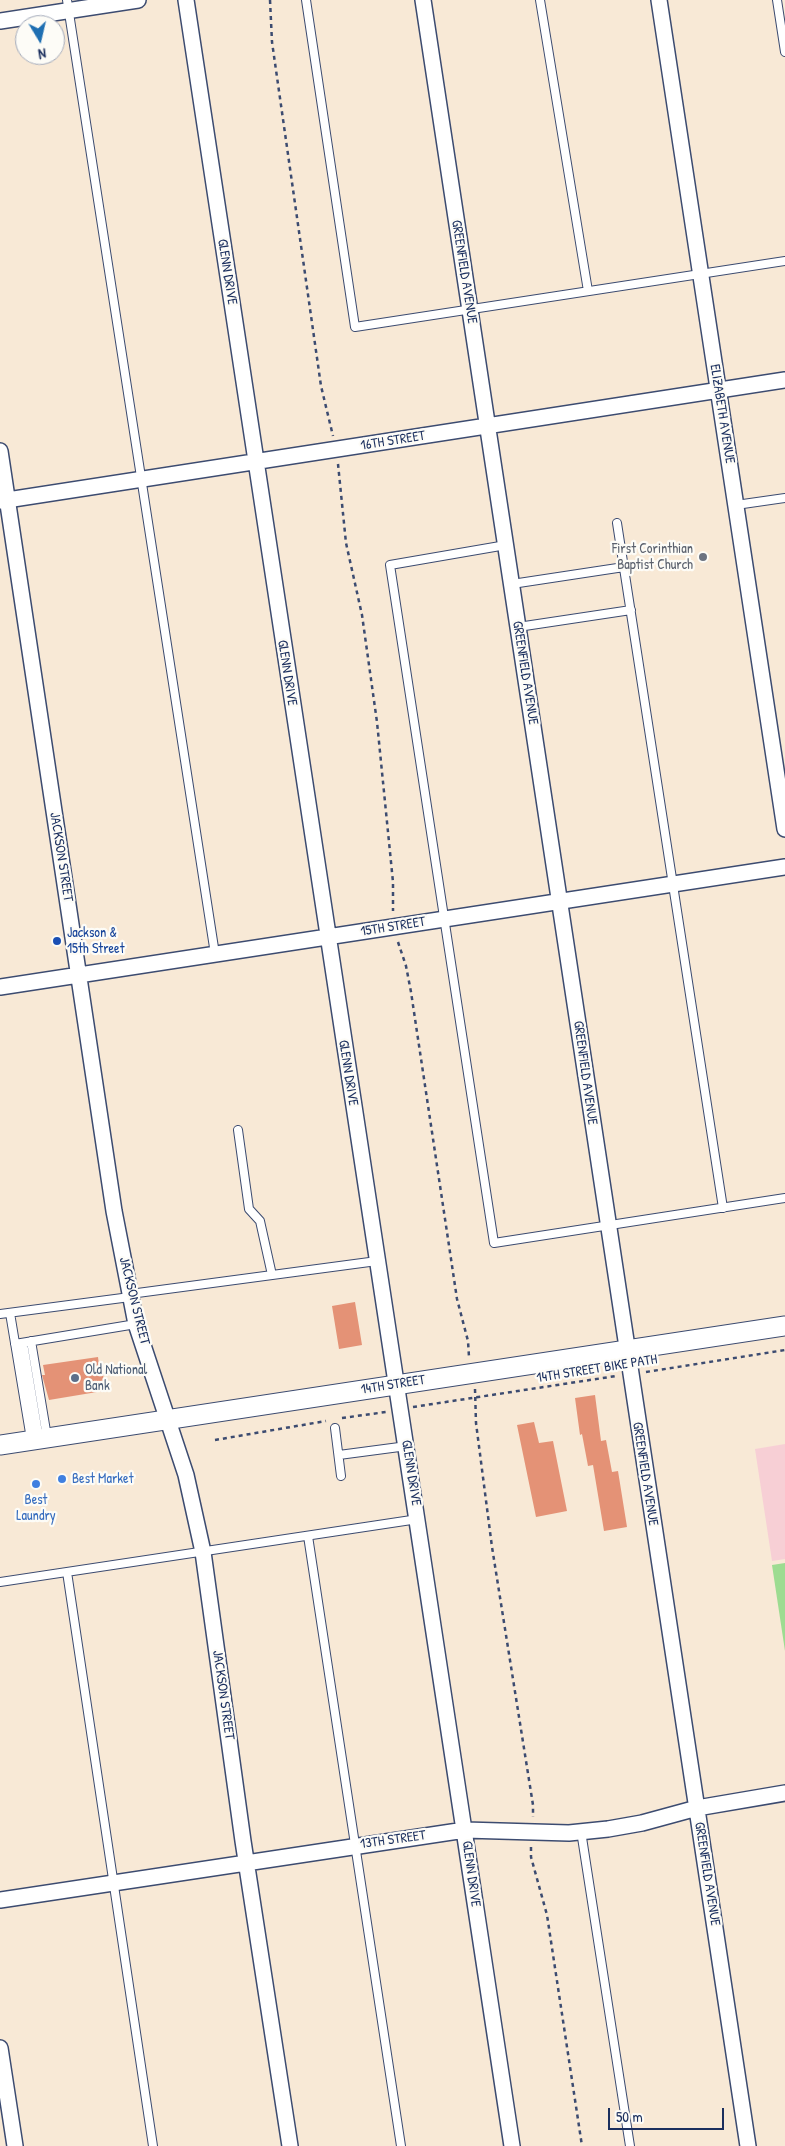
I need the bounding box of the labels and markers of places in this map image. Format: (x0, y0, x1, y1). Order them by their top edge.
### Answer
place label: First Corinthian Baptist Church (612, 541, 693, 574)
marker: First Corinthian Baptist Church (697, 551, 709, 563)
place label: Jackson & 15th Street (67, 925, 125, 958)
marker: Jackson & 15th Street (51, 935, 63, 947)
place label: Old National Bank (85, 1362, 147, 1394)
marker: Old National Bank (69, 1372, 81, 1384)
place label: Best Market (72, 1471, 134, 1487)
marker: Best Market (56, 1473, 68, 1485)
marker: Best Laundry (30, 1478, 42, 1490)
place label: Best Laundry (16, 1492, 56, 1524)

